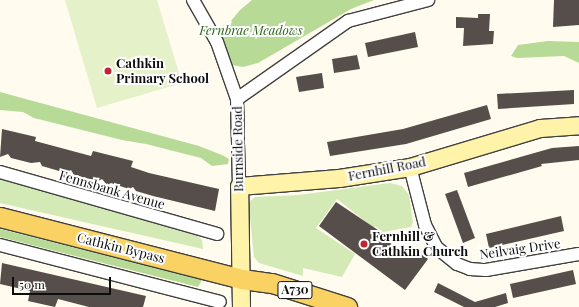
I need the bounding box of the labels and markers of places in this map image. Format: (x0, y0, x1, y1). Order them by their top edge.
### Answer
place label: Cathkin Primary School (116, 56, 209, 87)
marker: Cathkin Primary School (103, 66, 113, 76)
place label: Fernhill & Cathkin Church (372, 229, 468, 260)
marker: Fernhill & Cathkin Church (359, 239, 369, 249)

